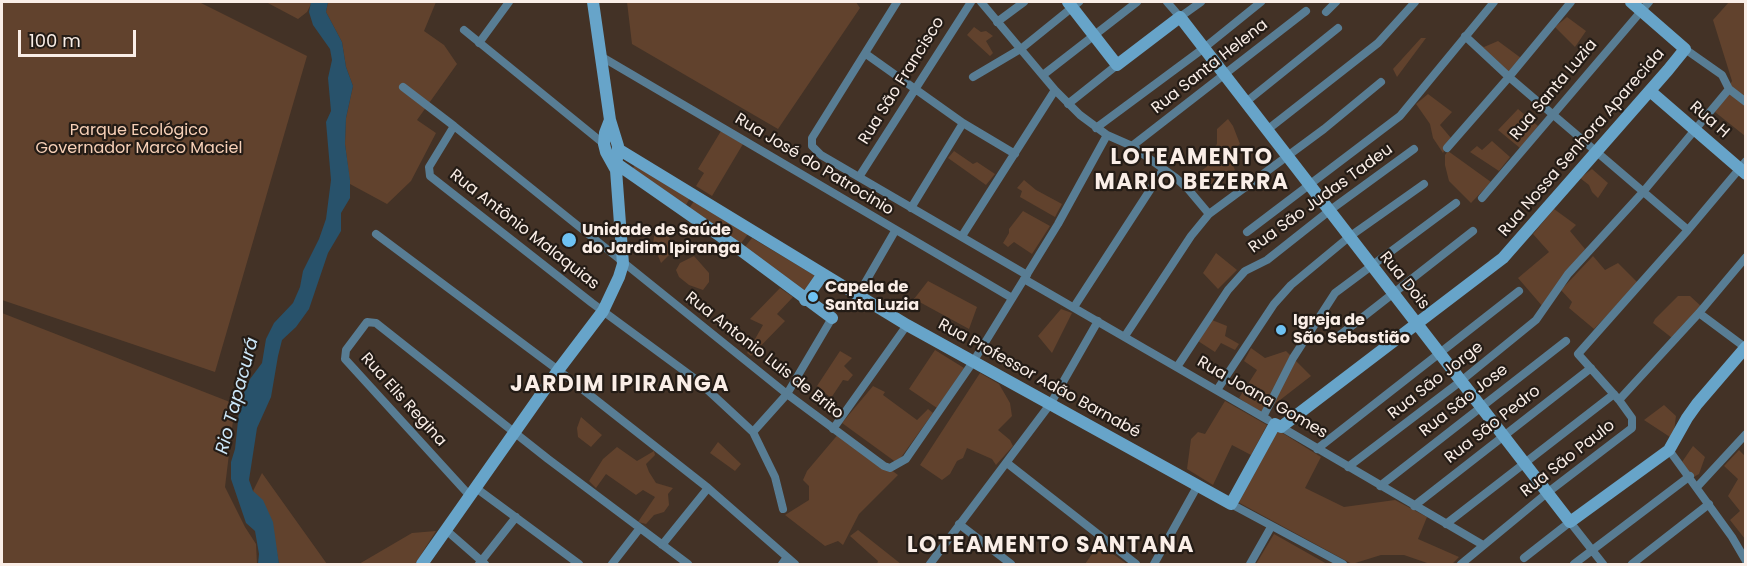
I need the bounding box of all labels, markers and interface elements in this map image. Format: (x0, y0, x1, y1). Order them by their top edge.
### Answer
street label: Rua São Francisco (855, 14, 949, 148)
street label: Rua Santa Helena (1148, 16, 1272, 118)
scale bar (21, 18, 140, 56)
text: 100 m (29, 28, 81, 53)
street label: Rua Santa Luzia (1506, 36, 1602, 144)
street label: Rua Nossa Senhora Aparecida (1495, 45, 1669, 241)
street label: Rua H (1685, 98, 1733, 142)
street label: Rua José do Patrocinio (731, 110, 897, 220)
park label: Parque Ecológico Governador Marco Maciel (36, 121, 242, 159)
street label: Rua São Judas Tadeu (1245, 140, 1397, 258)
district label: LOTEAMENTO MARIO BEZERRA (1094, 145, 1290, 196)
street label: Rua Antônio Malaquias (445, 166, 603, 294)
place label: Unidade de Saúde do Jardim Ipiranga (582, 221, 740, 259)
marker: Unidade de Saúde do Jardim Ipiranga (560, 231, 578, 249)
street label: Rua Dois (1375, 248, 1433, 314)
place label: Capela de Santa Luzia (825, 278, 919, 316)
street label: Rua Antonio Luis de Brito (681, 288, 847, 424)
marker: Capela de Santa Luzia (806, 290, 820, 304)
place label: Igreja de São Sebastião (1293, 311, 1410, 349)
street label: Rua Professor Adão Barnabé (935, 315, 1143, 443)
marker: Igreja de São Sebastião (1274, 323, 1288, 337)
water label: Rio Tapacurá (212, 335, 264, 457)
street label: Rua São Jorge (1385, 338, 1487, 424)
street label: Rua Elis Regina (356, 349, 450, 451)
street label: Rua Joana Gomes (1193, 353, 1331, 443)
street label: Rua São Jose (1416, 361, 1512, 441)
district label: JARDIM IPIRANGA (510, 372, 730, 398)
street label: Rua São Pedro (1441, 382, 1545, 468)
street label: Rua São Paulo (1517, 416, 1619, 502)
district label: LOTEAMENTO SANTANA (907, 533, 1195, 559)

